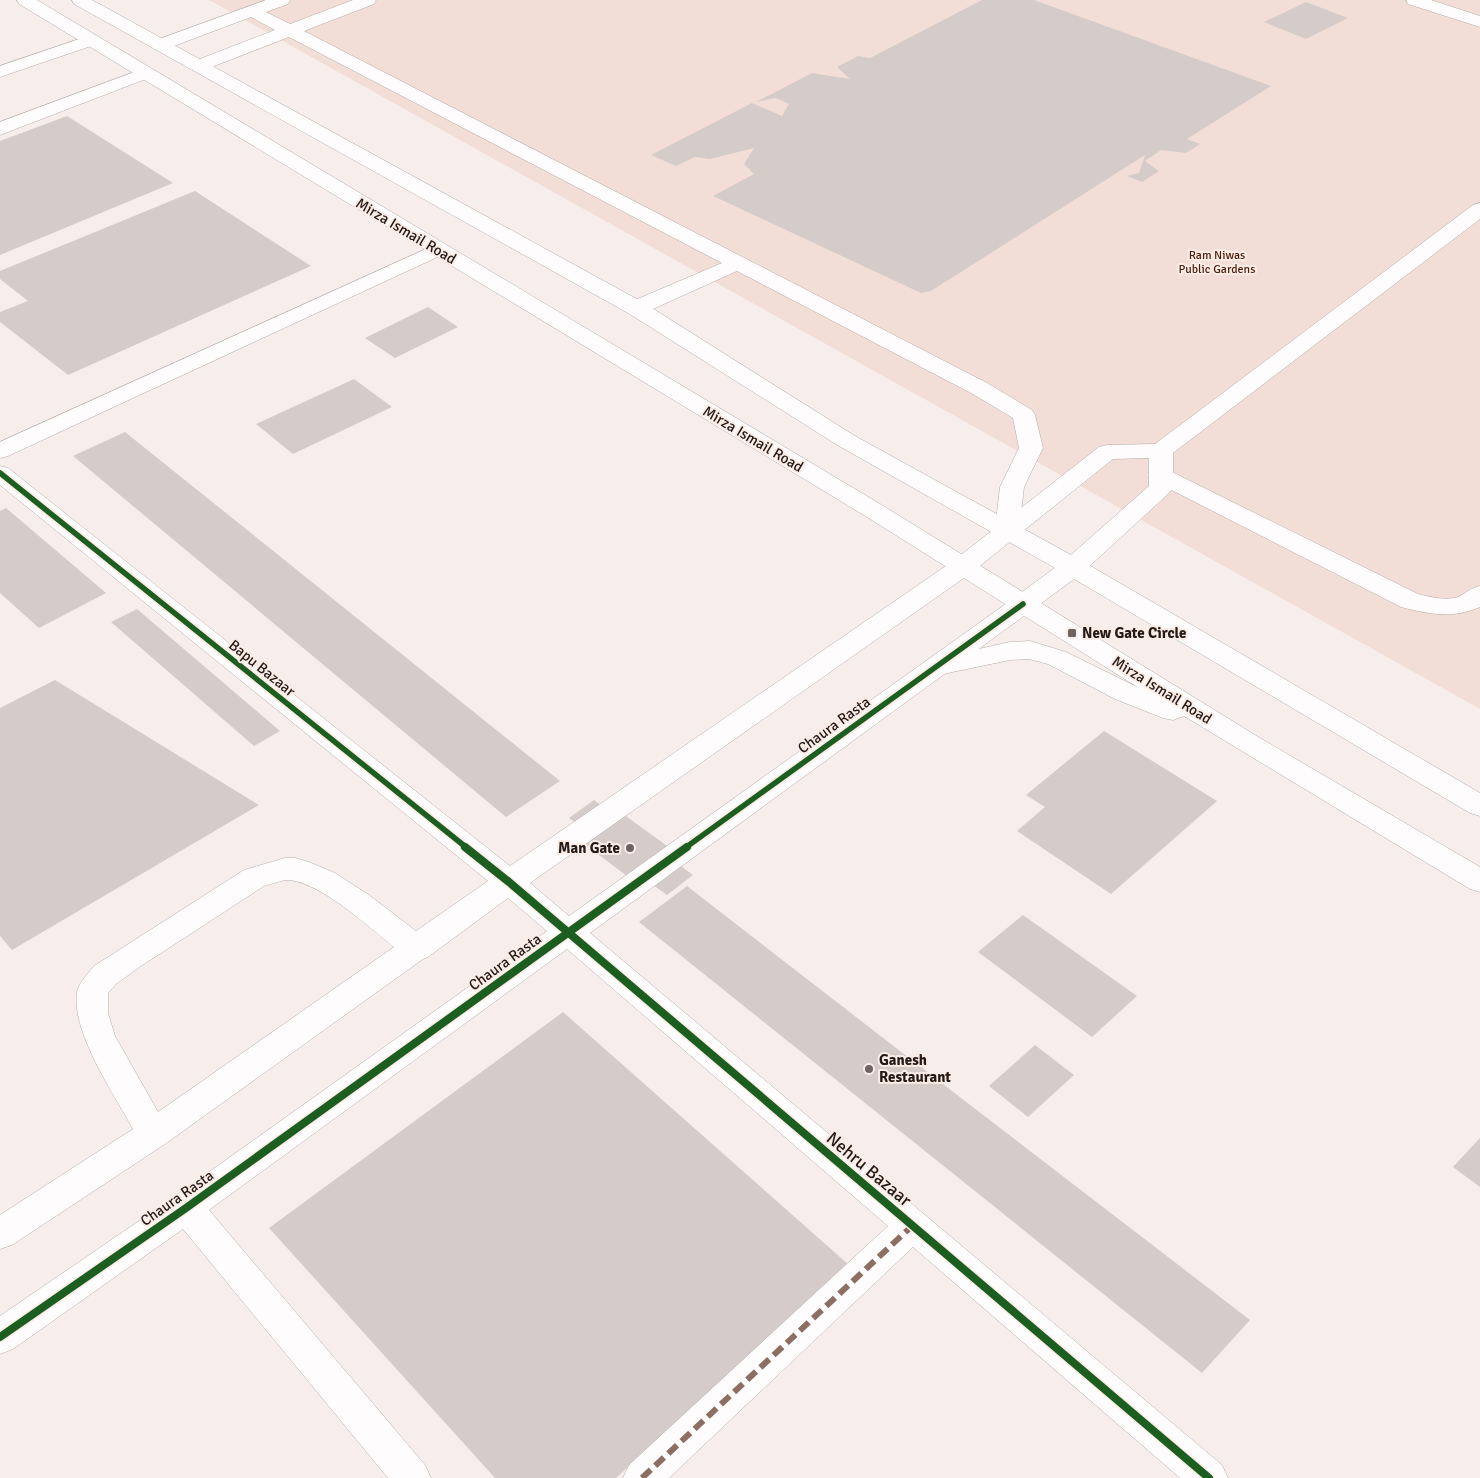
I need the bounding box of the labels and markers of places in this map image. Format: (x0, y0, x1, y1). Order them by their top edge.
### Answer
place label: New Gate Circle (1082, 624, 1187, 642)
marker: New Gate Circle (1066, 627, 1078, 639)
place label: Man Gate (558, 839, 620, 857)
marker: Man Gate (624, 842, 636, 854)
place label: Ganesh Restaurant (879, 1051, 951, 1086)
marker: Ganesh Restaurant (863, 1063, 875, 1075)

